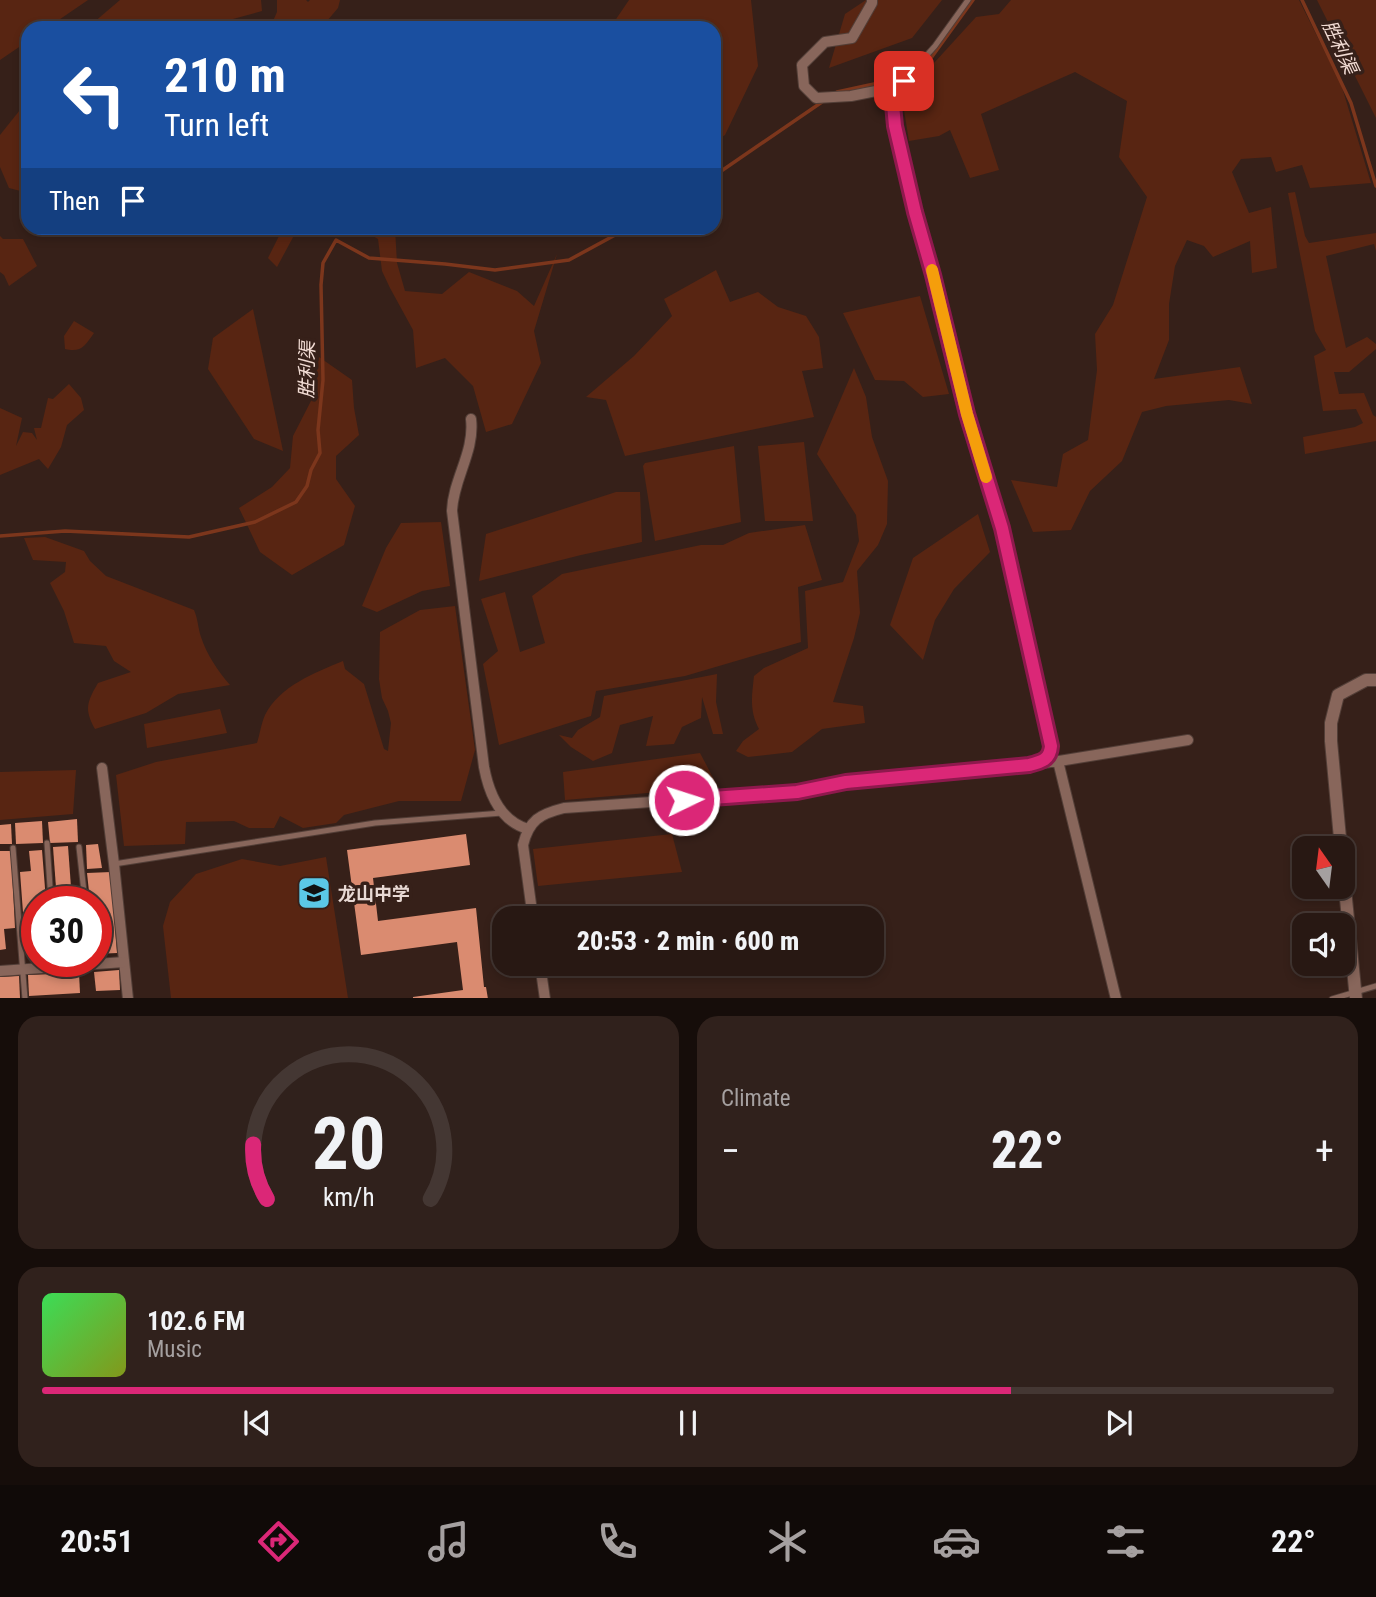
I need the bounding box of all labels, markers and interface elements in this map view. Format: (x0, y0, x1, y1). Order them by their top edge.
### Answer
water label: 胜利渠 (1318, 16, 1364, 80)
text: 210 m (164, 47, 286, 104)
icon: left (49, 49, 140, 140)
pin (874, 51, 934, 111)
icon: arrive (885, 62, 923, 100)
text: Turn left (164, 106, 269, 144)
icon: arrive (114, 182, 152, 220)
text: Then (49, 186, 100, 216)
water label: 胜利渠 (295, 338, 319, 399)
position arrow (647, 763, 721, 837)
north arrow (1292, 836, 1354, 900)
map controls (1292, 836, 1355, 976)
school or university icon: 龙山中学 (295, 874, 333, 912)
place label: 龙山中学 (338, 883, 410, 904)
speed limit sign: 30 (21, 886, 112, 977)
button: sound (1292, 913, 1355, 976)
text: 20:53 · 2 min · 600 m (577, 926, 799, 956)
text: Climate (721, 1085, 791, 1112)
text: 20 (312, 1101, 385, 1187)
text: 22° (991, 1120, 1064, 1181)
text: − (721, 1129, 740, 1173)
text: + (1315, 1129, 1334, 1173)
text: km/h (323, 1182, 374, 1211)
text: 102.6 FM (147, 1306, 245, 1336)
text: Music (147, 1336, 202, 1363)
icon: previous (238, 1404, 276, 1442)
icon: pause (669, 1404, 707, 1442)
icon: next (1100, 1404, 1138, 1442)
icon: directions (254, 1517, 303, 1566)
icon: music (424, 1517, 473, 1566)
icon: phone (593, 1517, 642, 1566)
icon: climate (763, 1517, 812, 1566)
icon: car (932, 1517, 981, 1566)
icon: filters (1101, 1517, 1150, 1566)
text: 20:51 (60, 1522, 134, 1560)
text: 22° (1271, 1522, 1316, 1560)

